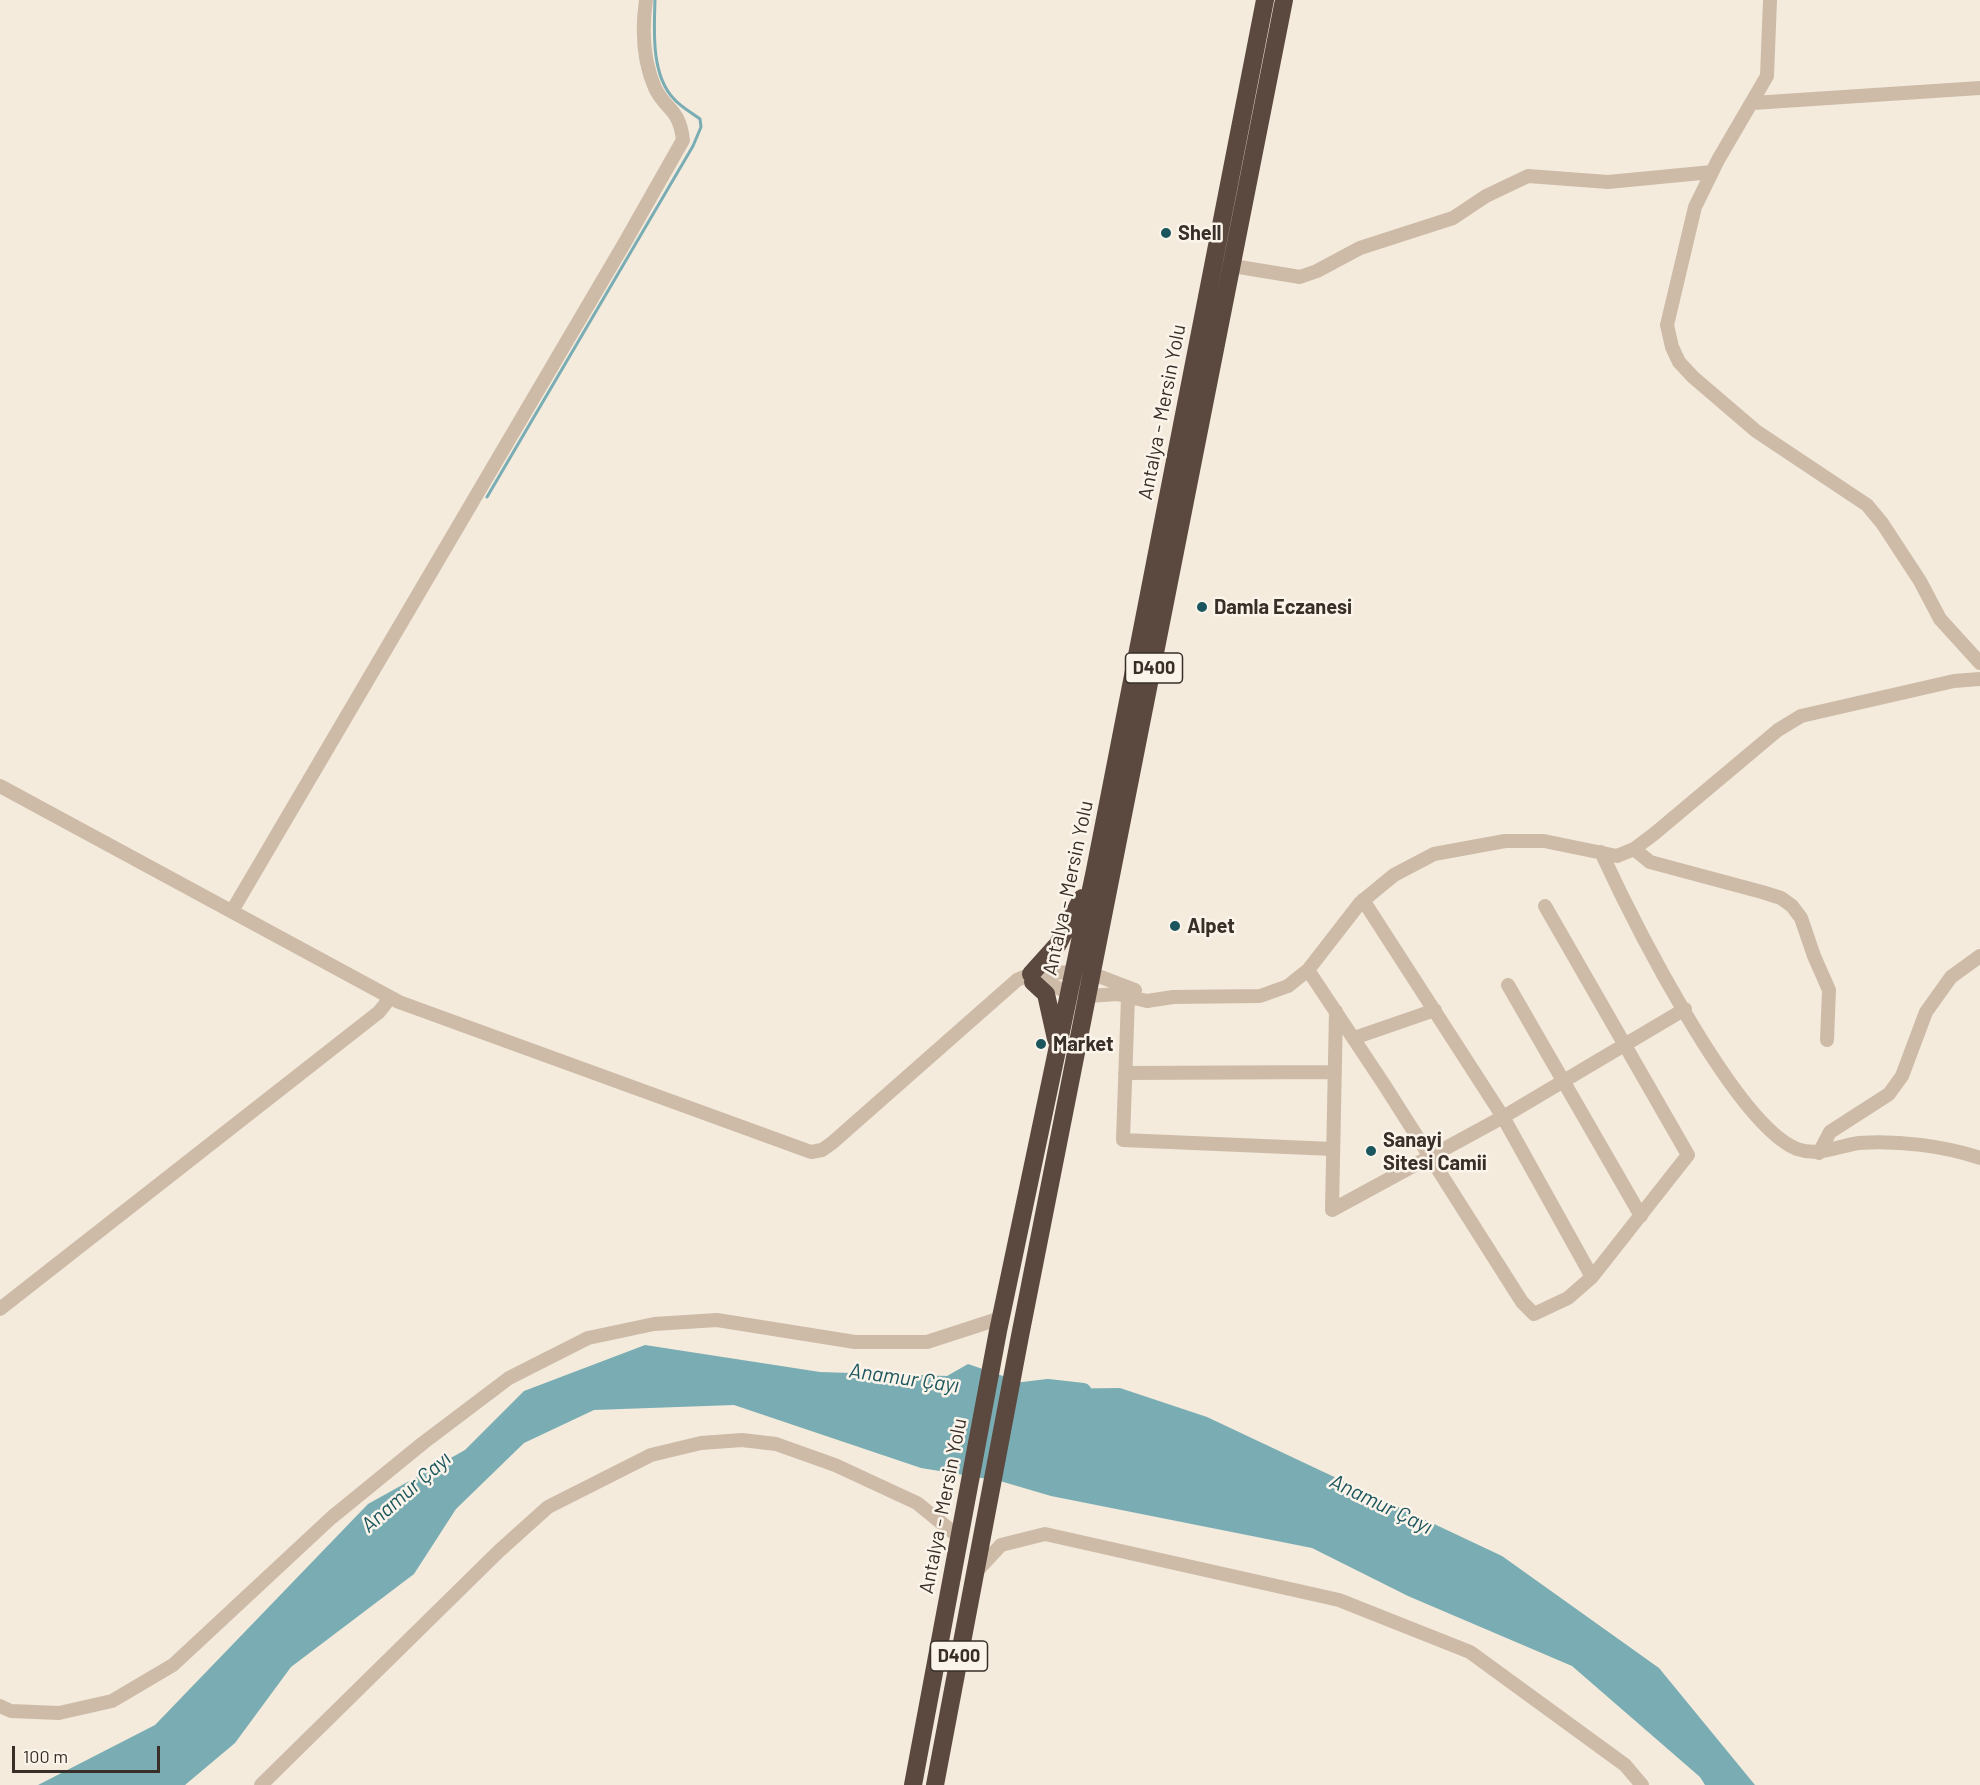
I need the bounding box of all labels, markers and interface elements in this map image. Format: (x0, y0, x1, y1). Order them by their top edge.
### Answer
place label: Shell (1178, 221, 1221, 245)
marker: Shell (1159, 226, 1173, 240)
street label: Antalya - Mersin Yolu (1133, 322, 1191, 502)
place label: Damla Eczanesi (1214, 595, 1352, 619)
marker: Damla Eczanesi (1195, 600, 1209, 614)
road number: D400 (1126, 653, 1182, 683)
street label: Antalya - Mersin Yolu (1038, 798, 1098, 978)
place label: Alpet (1187, 914, 1235, 938)
marker: Alpet (1168, 919, 1182, 933)
place label: Market (1053, 1032, 1114, 1056)
marker: Market (1034, 1037, 1048, 1051)
place label: Sanayi Sitesi Camii (1383, 1128, 1487, 1175)
marker: Sanayi Sitesi Camii (1364, 1144, 1378, 1158)
water label: Anamur Çayı (847, 1358, 961, 1398)
street label: Antalya - Mersin Yolu (914, 1416, 972, 1596)
water label: Anamur Çayı (356, 1446, 456, 1538)
water label: Anamur Çayı (1326, 1468, 1436, 1540)
road number: D400 (930, 1641, 988, 1671)
scale bar (15, 1734, 164, 1772)
text: 100 m (23, 1745, 68, 1767)

